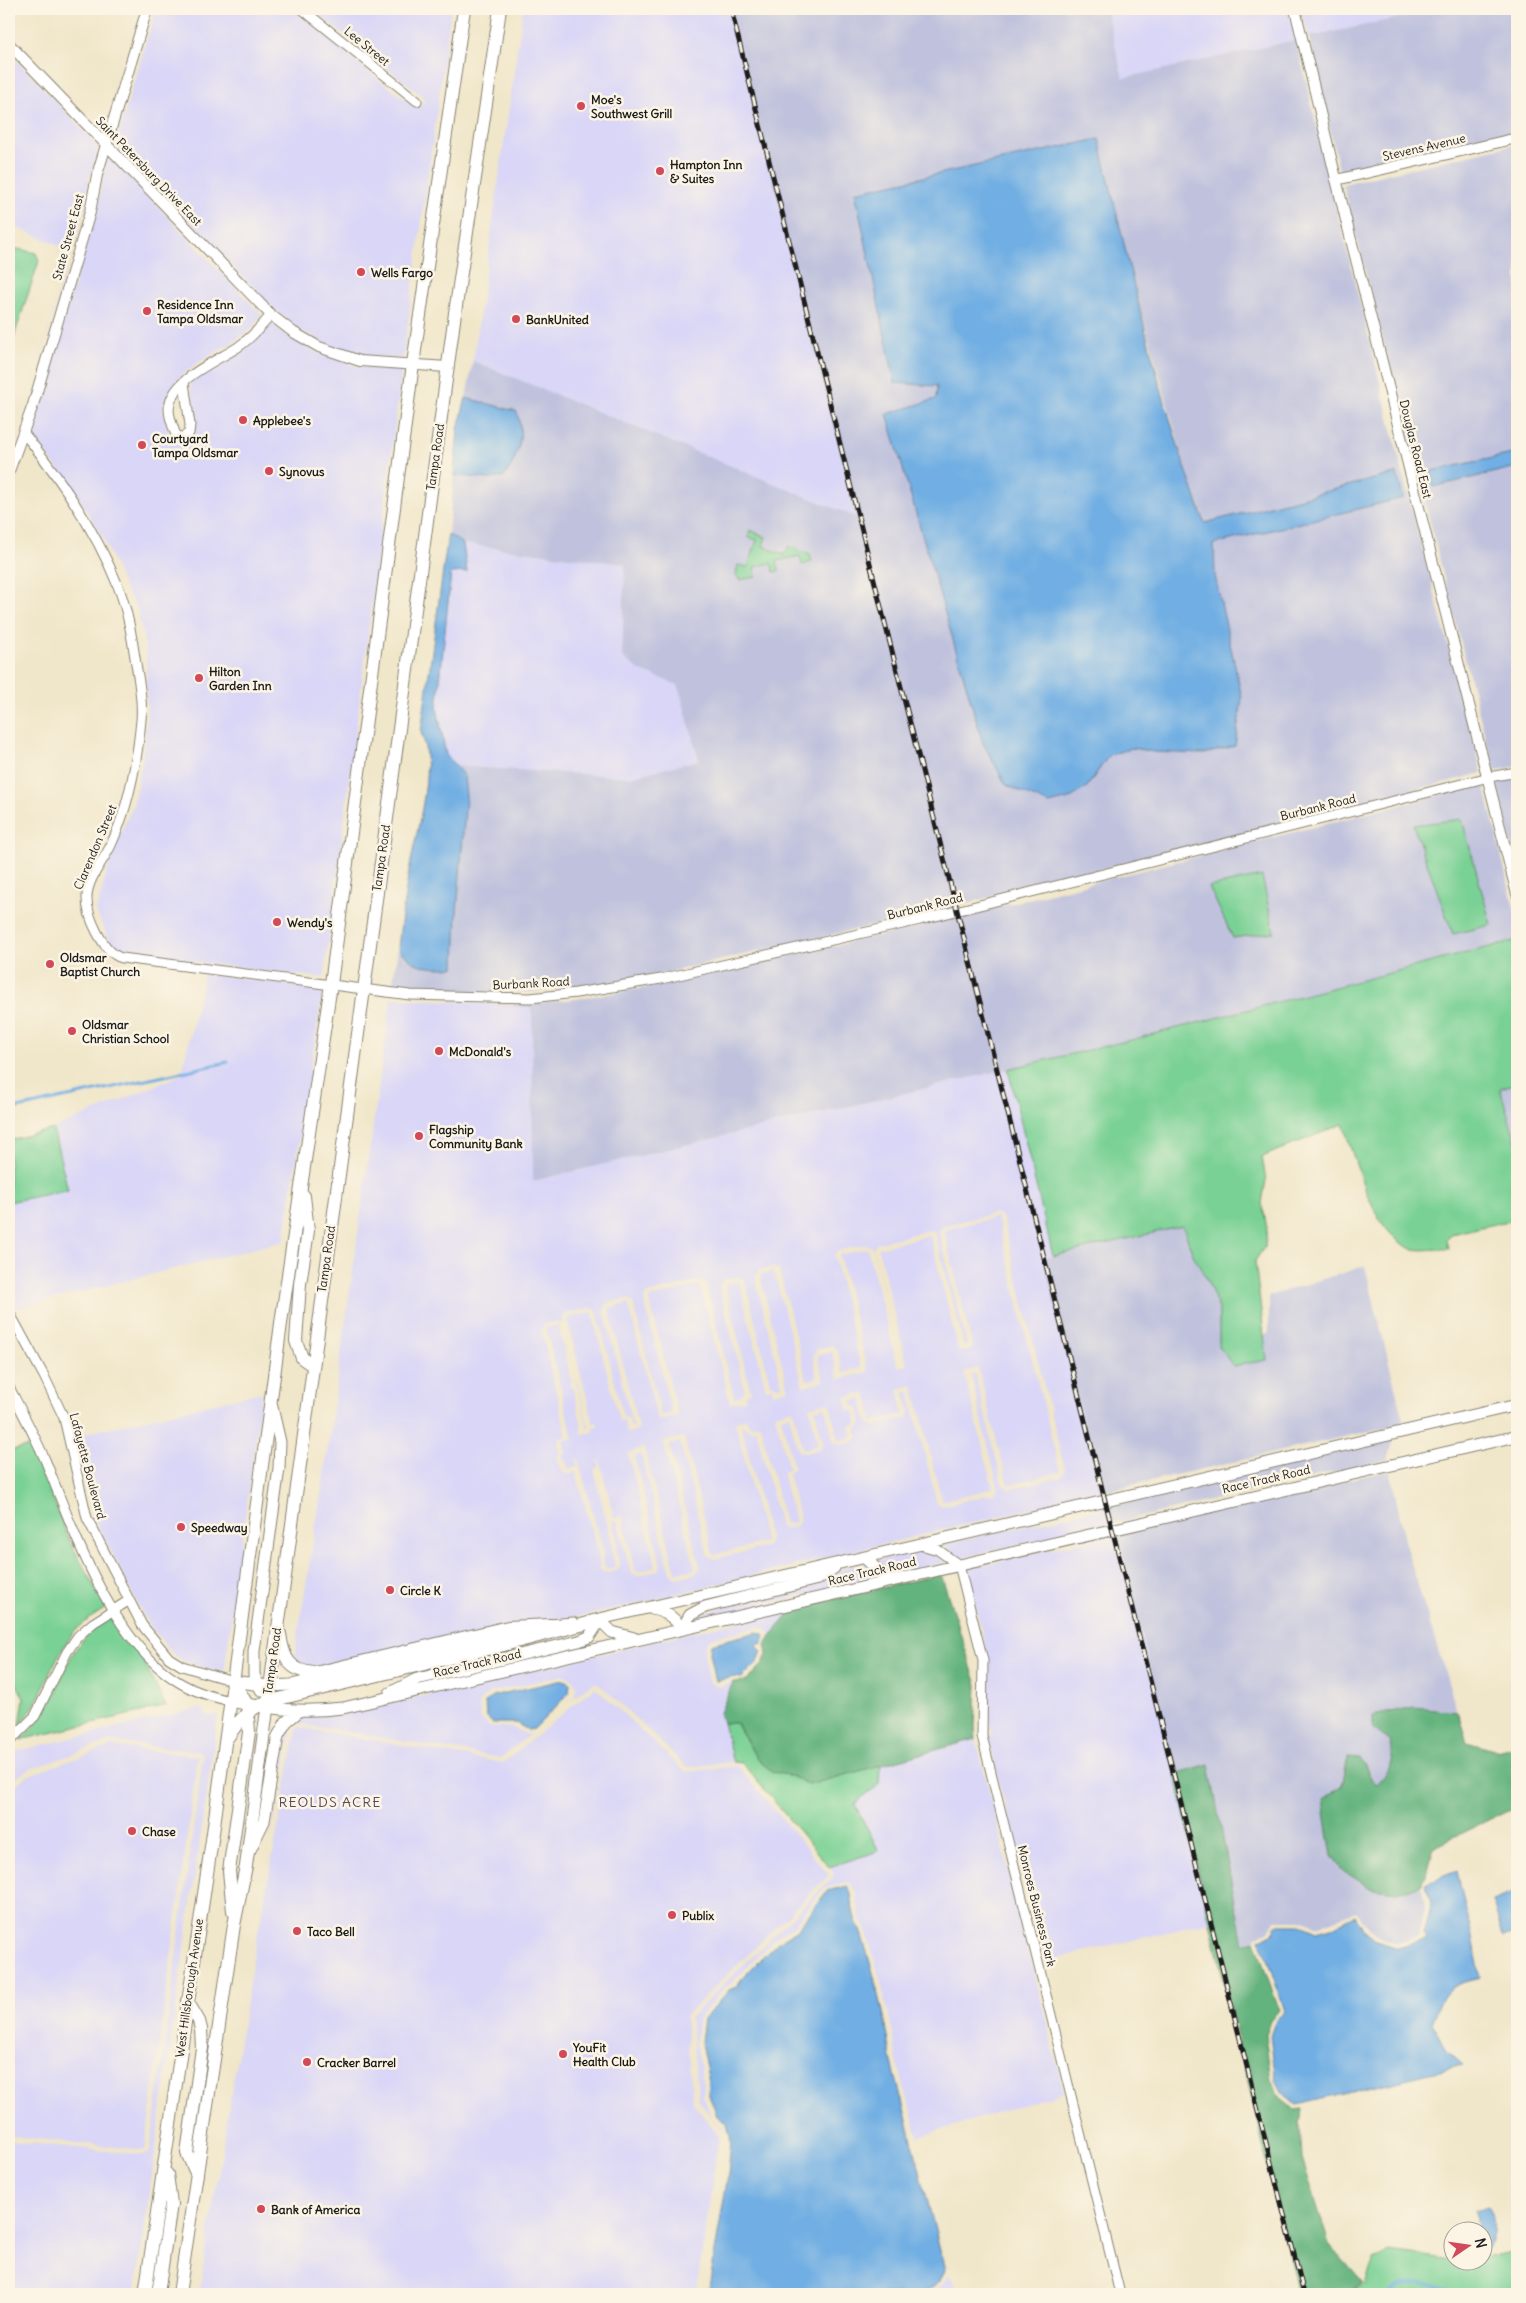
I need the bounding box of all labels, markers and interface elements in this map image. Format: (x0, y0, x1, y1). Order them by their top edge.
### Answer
street label: Lee Street (341, 23, 393, 69)
place label: Moe's Southwest Grill (591, 92, 673, 121)
marker: Moe's Southwest Grill (575, 100, 587, 112)
street label: Saint Petersburg Drive East (93, 113, 205, 229)
street label: Stevens Avenue (1381, 130, 1467, 164)
place label: Hampton Inn & Suites (670, 157, 742, 186)
marker: Hampton Inn & Suites (654, 165, 666, 177)
street label: State Street East (49, 192, 87, 282)
place label: Wells Fargo (371, 265, 433, 281)
marker: Wells Fargo (355, 266, 367, 278)
place label: Residence Inn Tampa Oldsmar (157, 297, 243, 327)
marker: Residence Inn Tampa Oldsmar (141, 305, 153, 317)
place label: BankUnited (526, 312, 589, 327)
marker: BankUnited (510, 313, 522, 325)
street label: Douglas Road East (1397, 398, 1435, 500)
place label: Applebee's (253, 413, 311, 429)
marker: Applebee's (237, 414, 249, 426)
street label: Tampa Road (423, 423, 447, 491)
place label: Courtyard Tampa Oldsmar (152, 431, 238, 461)
marker: Courtyard Tampa Oldsmar (136, 439, 148, 451)
place label: Synovus (279, 464, 325, 480)
marker: Synovus (263, 465, 275, 477)
place label: Hilton Garden Inn (209, 664, 272, 693)
marker: Hilton Garden Inn (193, 672, 205, 684)
street label: Burbank Road (1279, 790, 1357, 824)
street label: Clarendon Street (70, 802, 120, 892)
street label: Tampa Road (369, 824, 393, 892)
street label: Burbank Road (886, 889, 964, 923)
place label: Wendy's (287, 915, 333, 931)
marker: Wendy's (271, 916, 283, 928)
place label: Oldsmar Baptist Church (60, 950, 140, 980)
marker: Oldsmar Baptist Church (44, 958, 56, 970)
street label: Burbank Road (492, 973, 570, 993)
place label: Oldsmar Christian School (82, 1017, 169, 1046)
marker: Oldsmar Christian School (66, 1025, 78, 1037)
place label: McDonald's (449, 1044, 512, 1059)
marker: McDonald's (433, 1045, 445, 1057)
place label: Flagship Community Bank (429, 1122, 523, 1152)
marker: Flagship Community Bank (413, 1130, 425, 1142)
street label: Tampa Road (314, 1225, 338, 1293)
street label: Lafayette Boulevard (67, 1411, 109, 1521)
street label: Race Track Road (1221, 1462, 1311, 1496)
place label: Speedway (191, 1520, 248, 1536)
marker: Speedway (175, 1521, 187, 1533)
street label: Race Track Road (827, 1554, 917, 1588)
place label: Circle K (400, 1583, 441, 1598)
marker: Circle K (384, 1584, 396, 1596)
street label: Tampa Road (260, 1627, 284, 1695)
street label: Race Track Road (432, 1646, 522, 1680)
district label: REOLDS ACRE (279, 1793, 381, 1811)
place label: Chase (142, 1824, 176, 1839)
marker: Chase (126, 1825, 138, 1837)
street label: Monroes Business Park (1015, 1844, 1059, 1968)
place label: Publix (682, 1908, 714, 1923)
marker: Publix (666, 1909, 678, 1921)
street label: West Hillsborough Avenue (172, 1918, 206, 2058)
place label: Taco Bell (307, 1924, 355, 1939)
marker: Taco Bell (291, 1925, 303, 1937)
place label: YouFit Health Club (572, 2040, 636, 2069)
marker: YouFit Health Club (557, 2048, 569, 2060)
place label: Cracker Barrel (317, 2055, 396, 2070)
marker: Cracker Barrel (301, 2056, 313, 2068)
place label: Bank of America (271, 2202, 360, 2217)
marker: Bank of America (255, 2203, 267, 2215)
north arrow (1444, 2220, 1494, 2270)
text: N (1471, 2236, 1491, 2250)

